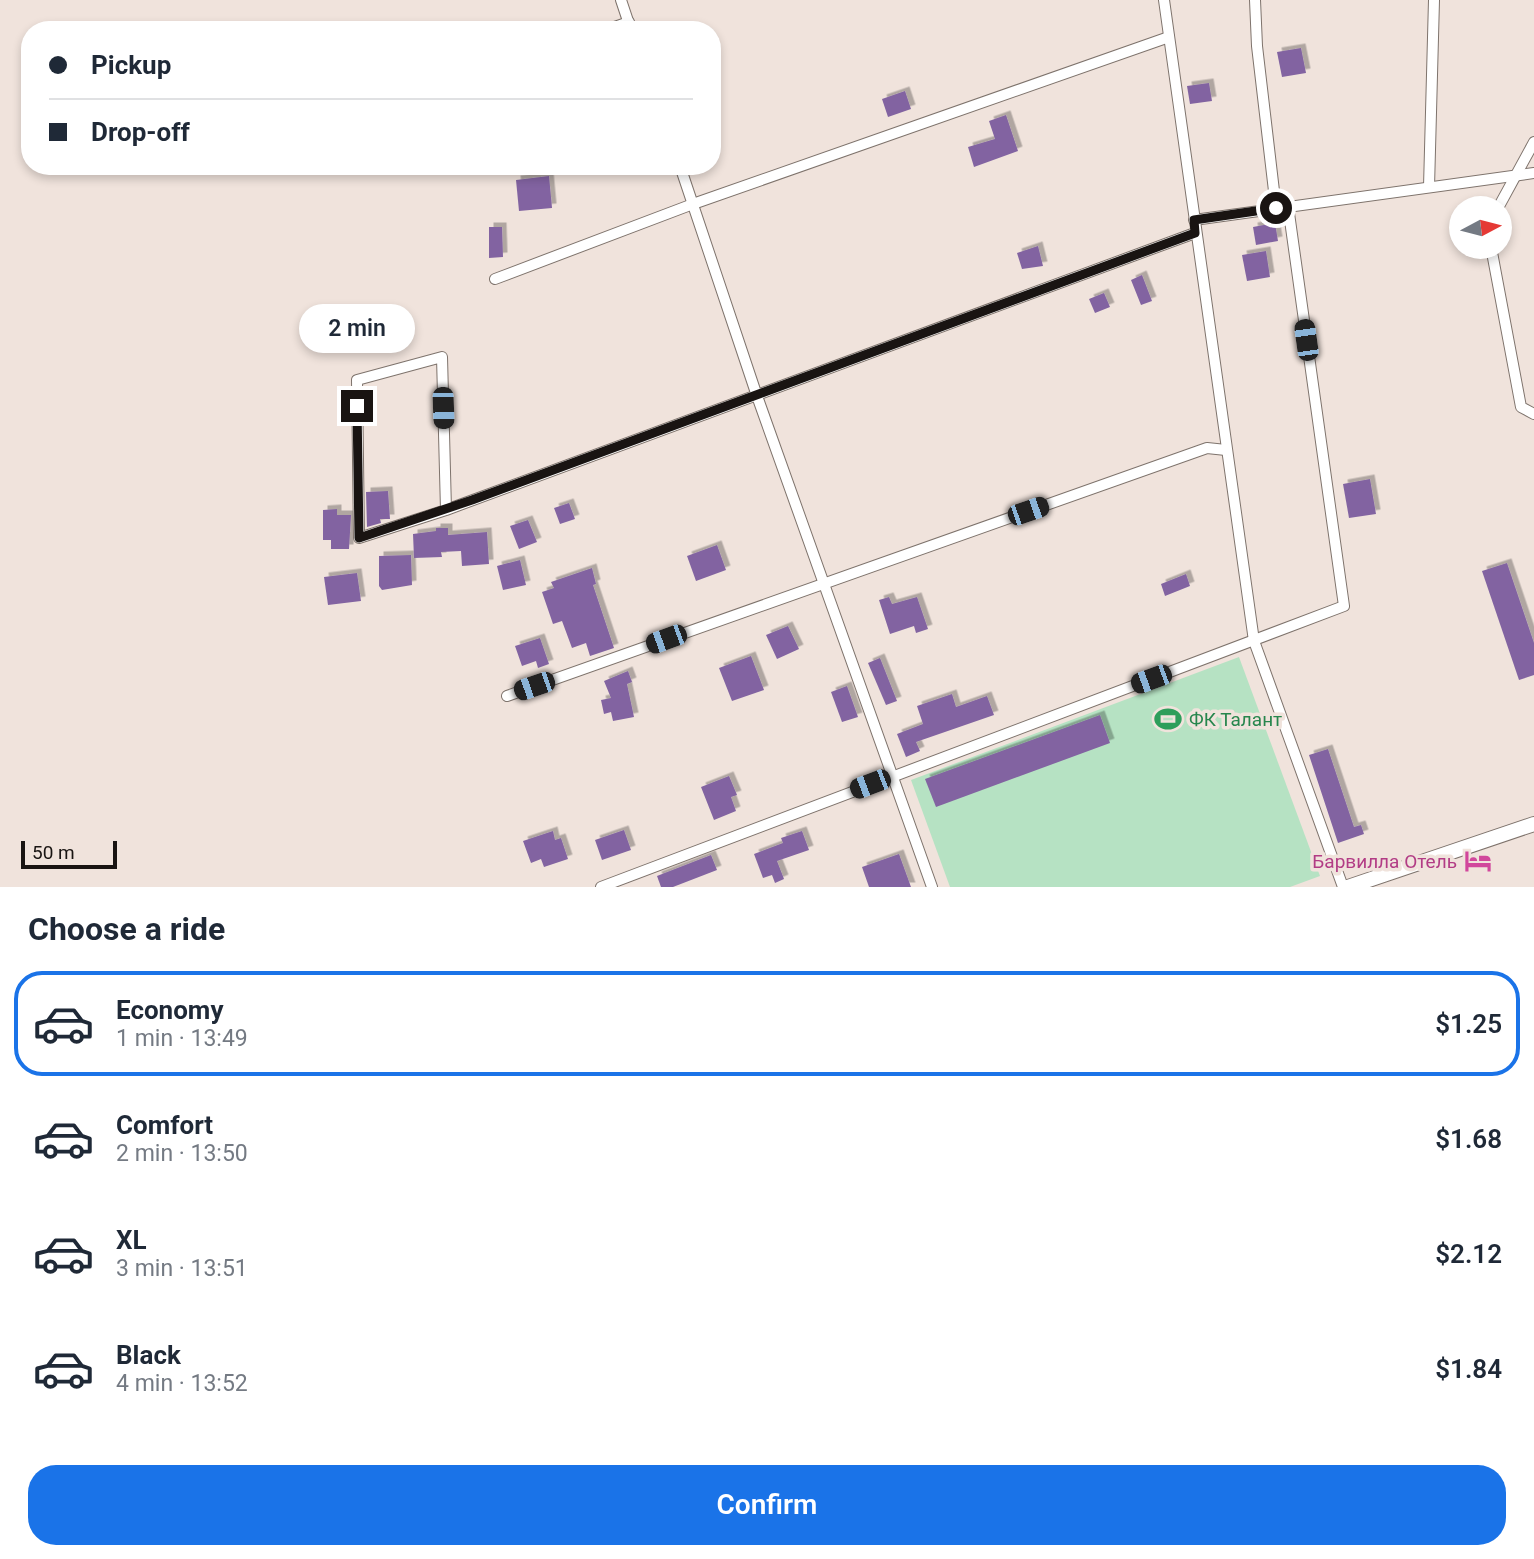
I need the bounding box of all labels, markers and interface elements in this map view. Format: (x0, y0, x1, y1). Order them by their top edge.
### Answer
text: Pickup (91, 50, 171, 80)
text: Drop-off (91, 117, 190, 147)
route start (1260, 192, 1292, 224)
north arrow (1449, 196, 1512, 259)
map controls (1449, 196, 1512, 259)
callout: 2 min (299, 304, 415, 354)
text: 2 min (328, 315, 386, 342)
car (1293, 318, 1320, 362)
car (432, 387, 455, 429)
route end (341, 390, 373, 422)
car (1005, 494, 1052, 528)
car (643, 622, 690, 656)
car (1128, 662, 1175, 696)
car (511, 669, 558, 703)
sports icon: ФК Талант (1153, 704, 1183, 734)
place label: ФК Талант (1189, 708, 1282, 731)
car (847, 767, 894, 801)
scale bar (21, 838, 117, 870)
text: 50 m (32, 841, 75, 864)
hotel icon: Барвилла Отель (1463, 846, 1493, 876)
place label: Барвилла Отель (1312, 850, 1457, 873)
text: Choose a ride (28, 910, 225, 948)
icon: car (32, 992, 95, 1055)
text: Economy (116, 995, 223, 1025)
text: $1.25 (1435, 1009, 1502, 1039)
text: 1 min · 13:49 (116, 1025, 248, 1052)
icon: car (32, 1107, 95, 1170)
text: Comfort (116, 1110, 213, 1140)
text: $1.68 (1435, 1124, 1502, 1154)
text: 2 min · 13:50 (116, 1140, 248, 1167)
icon: car (32, 1222, 95, 1285)
text: XL (116, 1225, 147, 1255)
text: $2.12 (1435, 1239, 1502, 1269)
text: 3 min · 13:51 (116, 1255, 248, 1282)
icon: car (32, 1337, 95, 1400)
text: Black (116, 1340, 181, 1370)
text: $1.84 (1435, 1354, 1502, 1384)
text: 4 min · 13:52 (116, 1370, 248, 1397)
button: Confirm (28, 1465, 1506, 1545)

